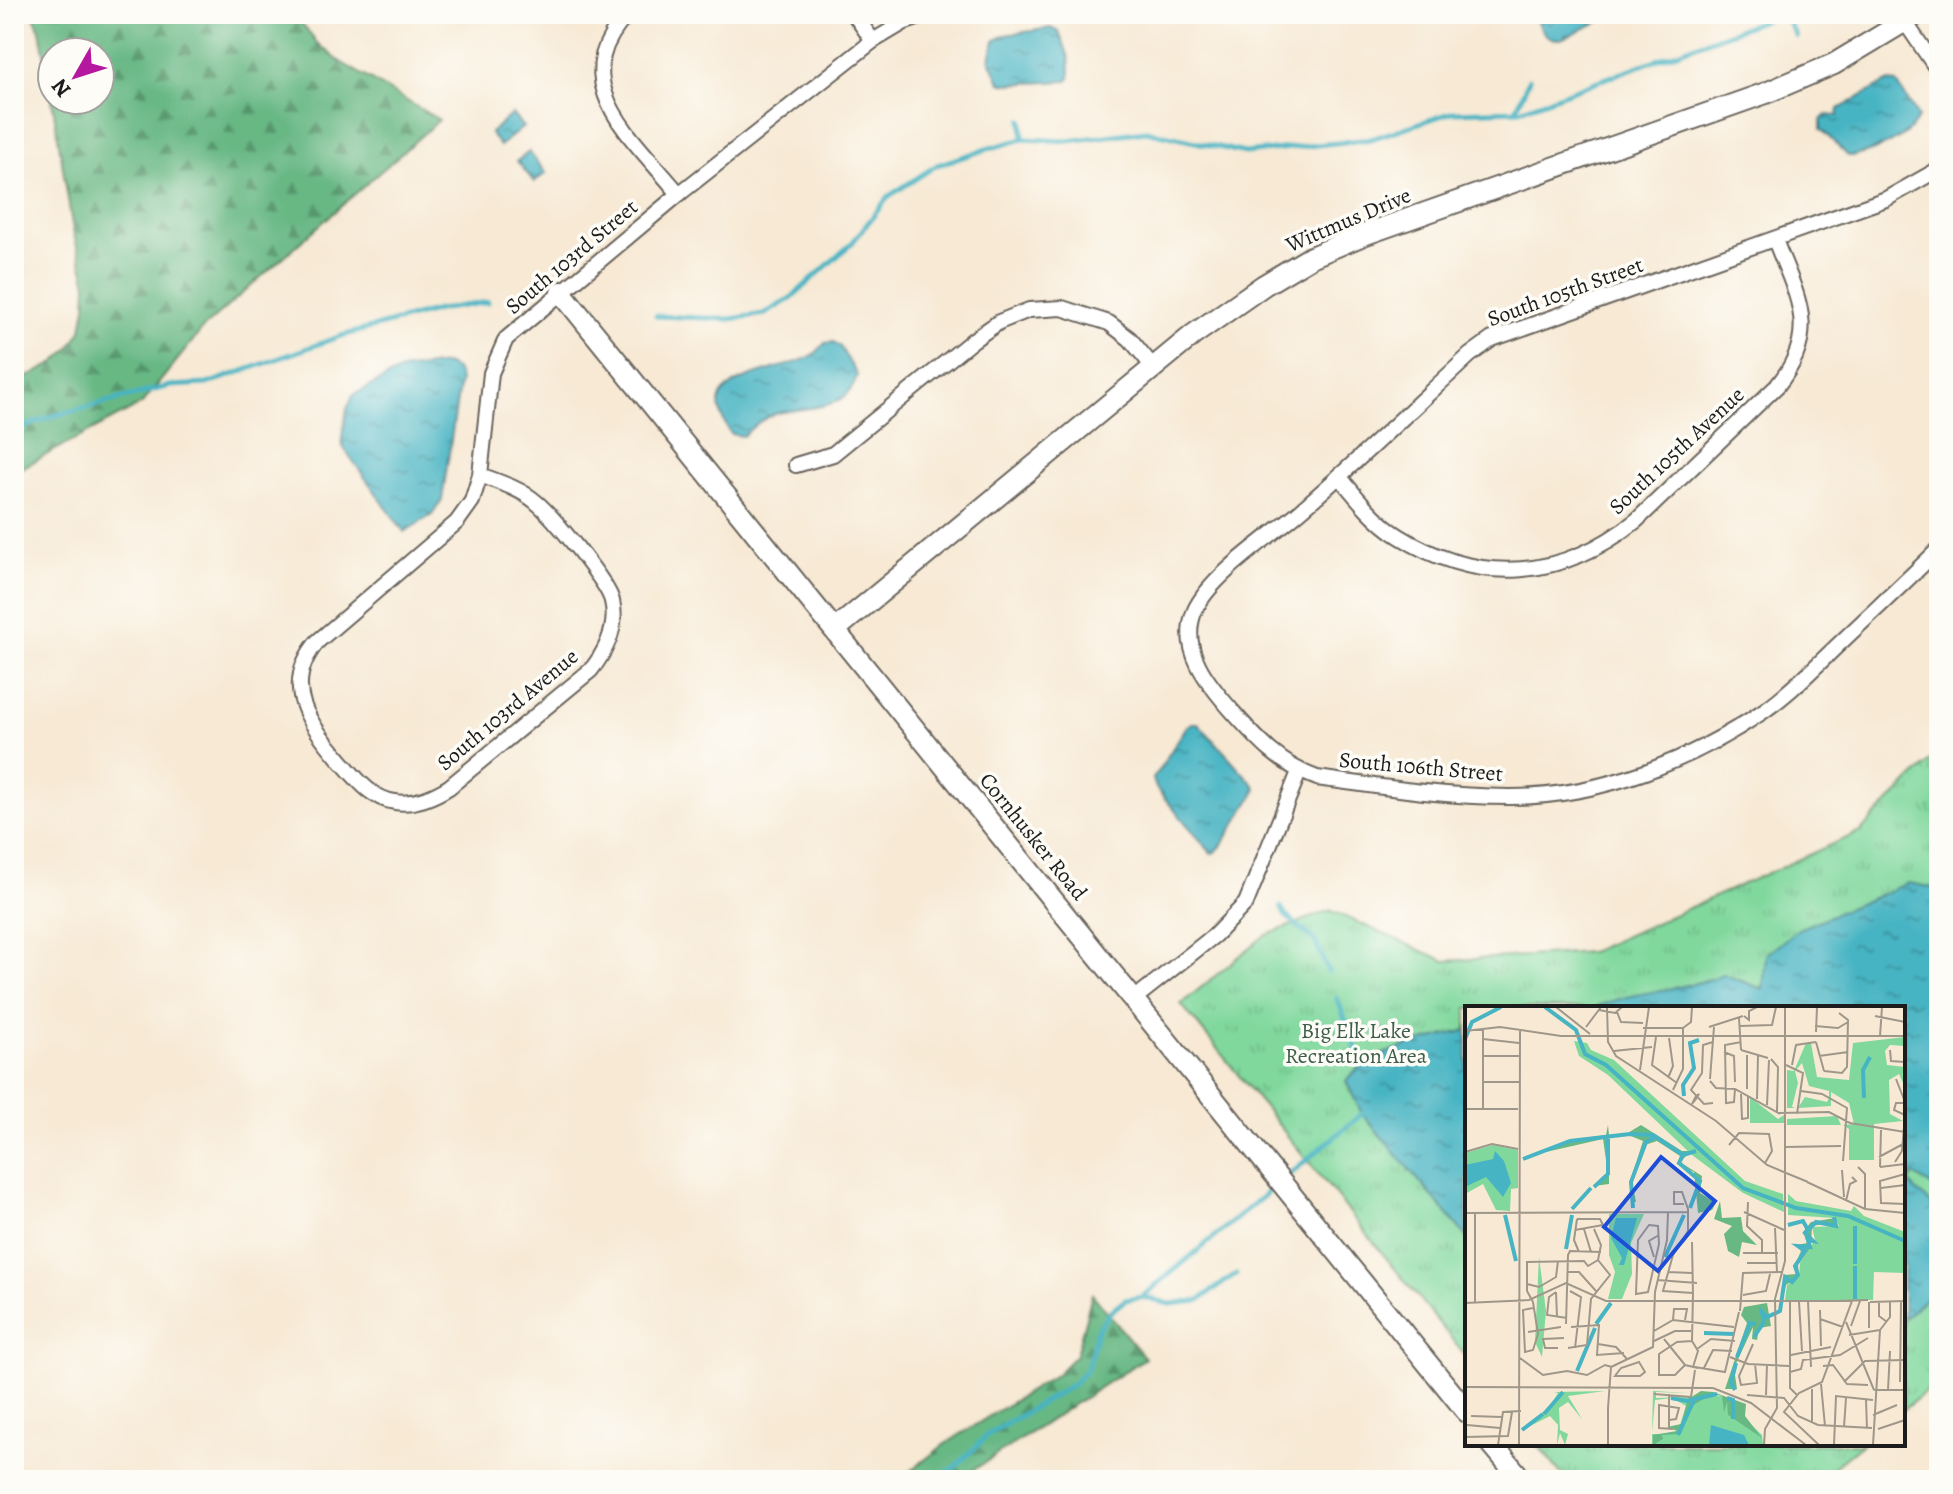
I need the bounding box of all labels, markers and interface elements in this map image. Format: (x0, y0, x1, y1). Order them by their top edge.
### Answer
north arrow (36, 36, 116, 116)
text: N (45, 72, 78, 104)
street label: Wittmus Drive (1280, 180, 1416, 260)
street label: South 103rd Street (499, 192, 644, 321)
street label: South 105th Street (1483, 250, 1647, 334)
street label: South 105th Avenue (1602, 380, 1751, 521)
street label: South 103rd Avenue (431, 642, 585, 778)
street label: South 106th Street (1338, 745, 1504, 789)
street label: Cornhusker Road (972, 766, 1094, 907)
inset map (1465, 1006, 1905, 1446)
park label: Big Elk Lake Recreation Area (1285, 1016, 1428, 1071)

